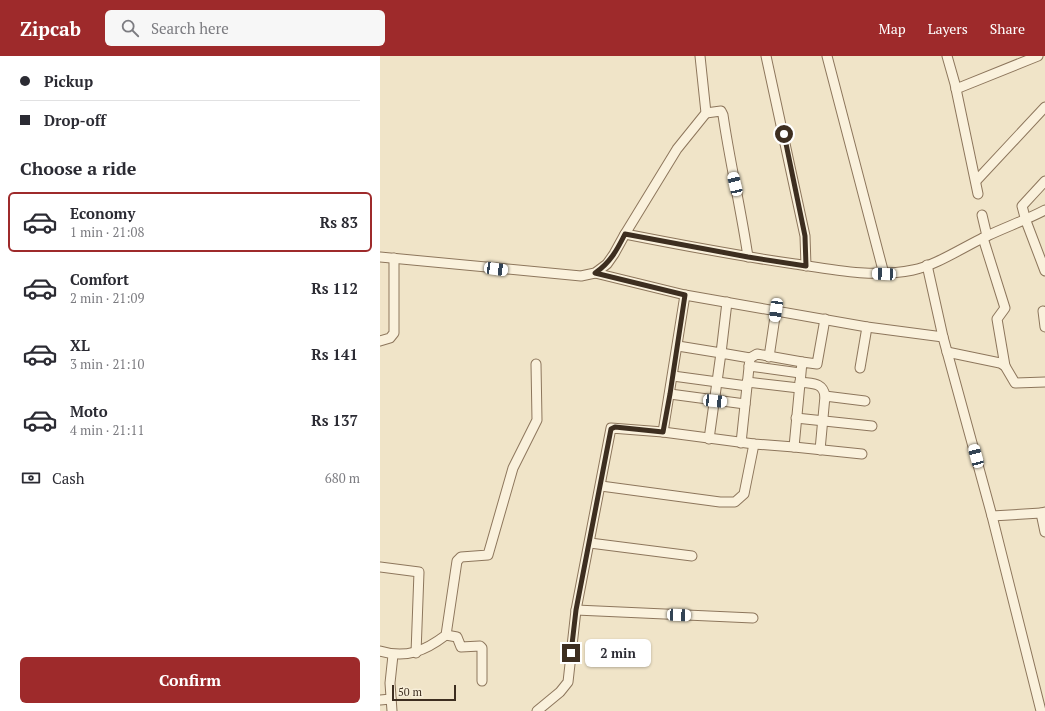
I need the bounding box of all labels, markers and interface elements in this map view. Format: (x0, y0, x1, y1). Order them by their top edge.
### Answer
search box (105, 10, 385, 46)
text: Zipcab (20, 16, 81, 41)
icon: search (119, 17, 141, 39)
text: Search here (151, 18, 229, 38)
text: Map (879, 19, 906, 38)
text: Layers (928, 19, 968, 38)
text: Share (990, 19, 1025, 38)
text: Pickup (44, 71, 93, 91)
text: Drop-off (44, 110, 106, 130)
route start (775, 125, 793, 143)
text: Choose a ride (20, 156, 136, 180)
car (726, 171, 744, 197)
text: Economy (70, 203, 135, 223)
icon: car (22, 204, 58, 240)
text: Rs 83 (320, 212, 358, 232)
text: 1 min · 21:08 (70, 223, 144, 241)
car (483, 261, 509, 277)
car (872, 268, 896, 280)
text: Comfort (70, 269, 129, 289)
icon: car (22, 270, 58, 306)
text: Rs 112 (311, 278, 358, 298)
text: 2 min · 21:09 (70, 289, 144, 307)
car (768, 297, 784, 323)
text: XL (70, 335, 90, 355)
icon: car (22, 336, 58, 372)
text: Rs 141 (311, 344, 358, 364)
text: 3 min · 21:10 (70, 355, 144, 373)
car (702, 394, 728, 408)
text: Moto (70, 401, 108, 421)
icon: car (22, 402, 58, 438)
text: Rs 137 (311, 410, 358, 430)
text: 4 min · 21:11 (70, 421, 144, 439)
car (967, 443, 985, 469)
icon: cash (20, 467, 42, 489)
text: Cash (52, 468, 85, 488)
text: 680 m (325, 469, 360, 487)
car (667, 609, 691, 621)
callout: 2 min (585, 639, 651, 667)
route end (562, 644, 580, 662)
text: 2 min (600, 644, 636, 662)
button: Confirm (20, 657, 360, 703)
scale bar (392, 683, 456, 702)
text: 50 m (398, 685, 422, 699)

